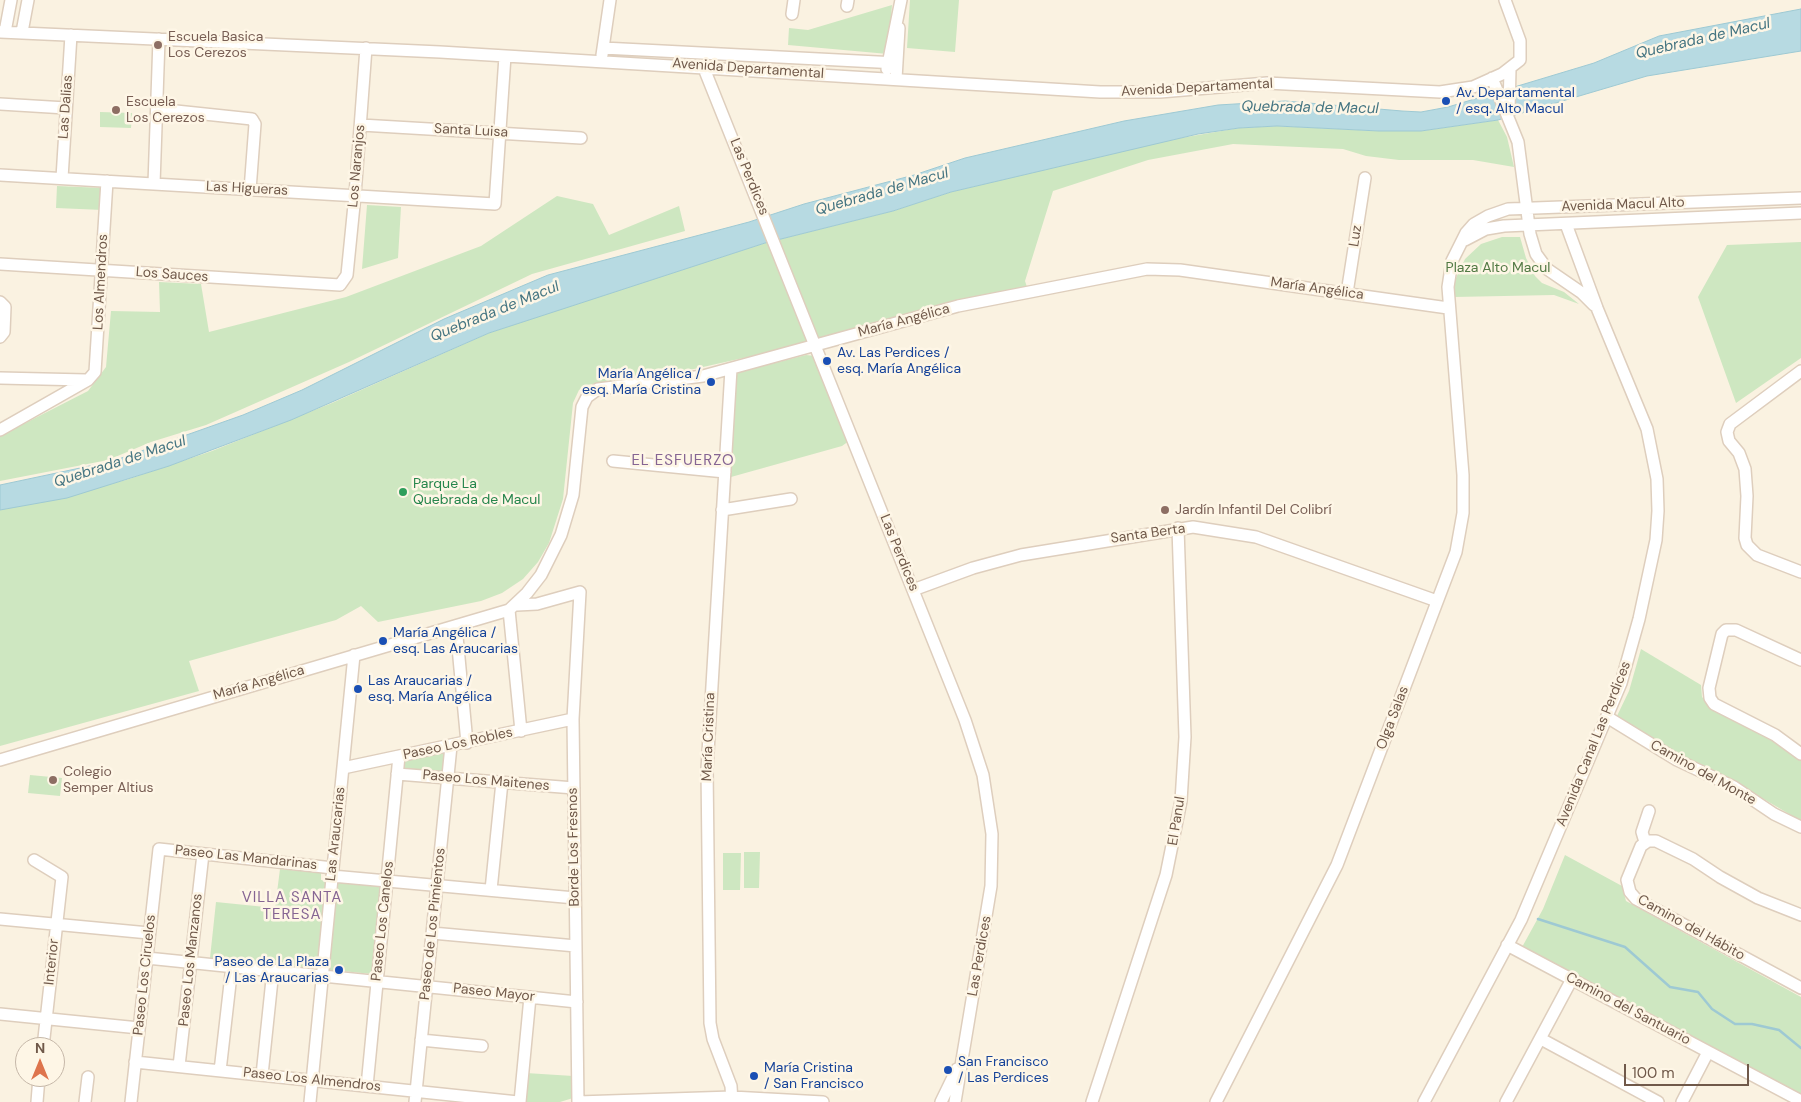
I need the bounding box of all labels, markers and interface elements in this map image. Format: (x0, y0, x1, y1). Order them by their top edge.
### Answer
water label: Quebrada de Macul (1634, 15, 1772, 63)
place label: Escuela Basica Los Cerezos (168, 29, 263, 62)
marker: Escuela Basica Los Cerezos (152, 39, 164, 51)
street label: Avenida Departamental (672, 55, 824, 83)
street label: Las Dalias (55, 74, 77, 140)
street label: Avenida Departamental (1121, 76, 1273, 100)
place label: Av. Departamental / esq. Alto Macul (1456, 85, 1575, 118)
place label: Escuela Los Cerezos (126, 94, 205, 126)
marker: Av. Departamental / esq. Alto Macul (1440, 95, 1452, 107)
water label: Quebrada de Macul (1241, 98, 1379, 118)
marker: Escuela Los Cerezos (110, 104, 122, 116)
street label: Santa Luisa (434, 121, 508, 141)
street label: Los Naranjos (345, 124, 369, 208)
street label: Las Perdices (726, 136, 772, 218)
water label: Quebrada de Macul (813, 164, 951, 220)
street label: Las Higueras (205, 178, 289, 200)
street label: Avenida Macul Alto (1561, 194, 1685, 216)
street label: Luz (1346, 224, 1366, 248)
street label: Los Almendros (90, 234, 112, 330)
park label: Plaza Alto Macul (1446, 260, 1550, 276)
street label: Los Sauces (135, 264, 209, 286)
street label: María Angélica (1269, 274, 1365, 304)
water label: Quebrada de Macul (428, 278, 562, 346)
street label: María Angélica (856, 301, 952, 341)
place label: Av. Las Perdices / esq. María Angélica (837, 345, 961, 378)
marker: Av. Las Perdices / esq. María Angélica (821, 355, 833, 367)
place label: María Angélica / esq. María Cristina (582, 366, 701, 398)
marker: María Angélica / esq. María Cristina (705, 376, 717, 388)
water label: Quebrada de Macul (52, 432, 188, 492)
district label: EL ESFUERZO (630, 452, 736, 470)
place label: Parque La Quebrada de Macul (413, 476, 540, 508)
marker: Parque La Quebrada de Macul (397, 486, 409, 498)
place label: Jardín Infantil Del Colibrí (1175, 502, 1332, 518)
marker: Jardín Infantil Del Colibrí (1159, 504, 1171, 516)
street label: Las Perdices (876, 512, 922, 594)
street label: Santa Berta (1110, 520, 1186, 548)
place label: María Angélica / esq. Las Araucarias (393, 625, 518, 658)
marker: María Angélica / esq. Las Araucarias (377, 635, 389, 647)
street label: Avenida Canal Las Perdices (1553, 659, 1635, 829)
street label: María Angélica (212, 662, 306, 704)
place label: Las Araucarias / esq. María Angélica (368, 673, 492, 706)
marker: Las Araucarias / esq. María Angélica (352, 683, 364, 695)
street label: Olga Salas (1373, 684, 1413, 752)
street label: María Cristina (699, 692, 719, 782)
street label: Paseo Los Robles (402, 724, 514, 764)
street label: Camino del Monte (1647, 737, 1759, 809)
place label: Colegio Semper Altius (63, 764, 153, 796)
street label: Paseo Los Maitenes (422, 767, 550, 795)
marker: Colegio Semper Altius (47, 774, 59, 786)
street label: Las Araucarias (323, 786, 349, 882)
street label: Borde Los Fresnos (565, 787, 583, 907)
street label: El Panul (1165, 795, 1189, 847)
street label: Paseo Las Mandarinas (174, 842, 318, 874)
street label: Paseo de Los Pimientos (417, 847, 449, 1001)
street label: Paseo Los Canelos (368, 860, 398, 982)
district label: VILLA SANTA TERESA (240, 889, 344, 924)
street label: Camino del Hábito (1634, 892, 1748, 964)
street label: Paseo Los Manzanos (176, 893, 206, 1027)
street label: Paseo Los Ciruelos (130, 914, 160, 1036)
street label: Las Perdices (965, 914, 995, 998)
street label: Interior (41, 938, 63, 986)
place label: Paseo de La Plaza / Las Araucarias (215, 954, 329, 986)
marker: Paseo de La Plaza / Las Araucarias (333, 964, 345, 976)
street label: Camino del Santuario (1563, 969, 1693, 1049)
street label: Paseo Mayor (452, 980, 536, 1006)
north arrow (15, 1037, 65, 1087)
text: N (35, 1039, 45, 1057)
place label: San Francisco / Las Perdices (958, 1054, 1049, 1086)
scale bar (1626, 1054, 1751, 1086)
place label: María Cristina / San Francisco (764, 1060, 864, 1092)
text: 100 m (1632, 1063, 1675, 1083)
street label: Paseo Los Almendros (242, 1064, 382, 1096)
marker: San Francisco / Las Perdices (942, 1064, 954, 1076)
marker: María Cristina / San Francisco (748, 1070, 760, 1082)

